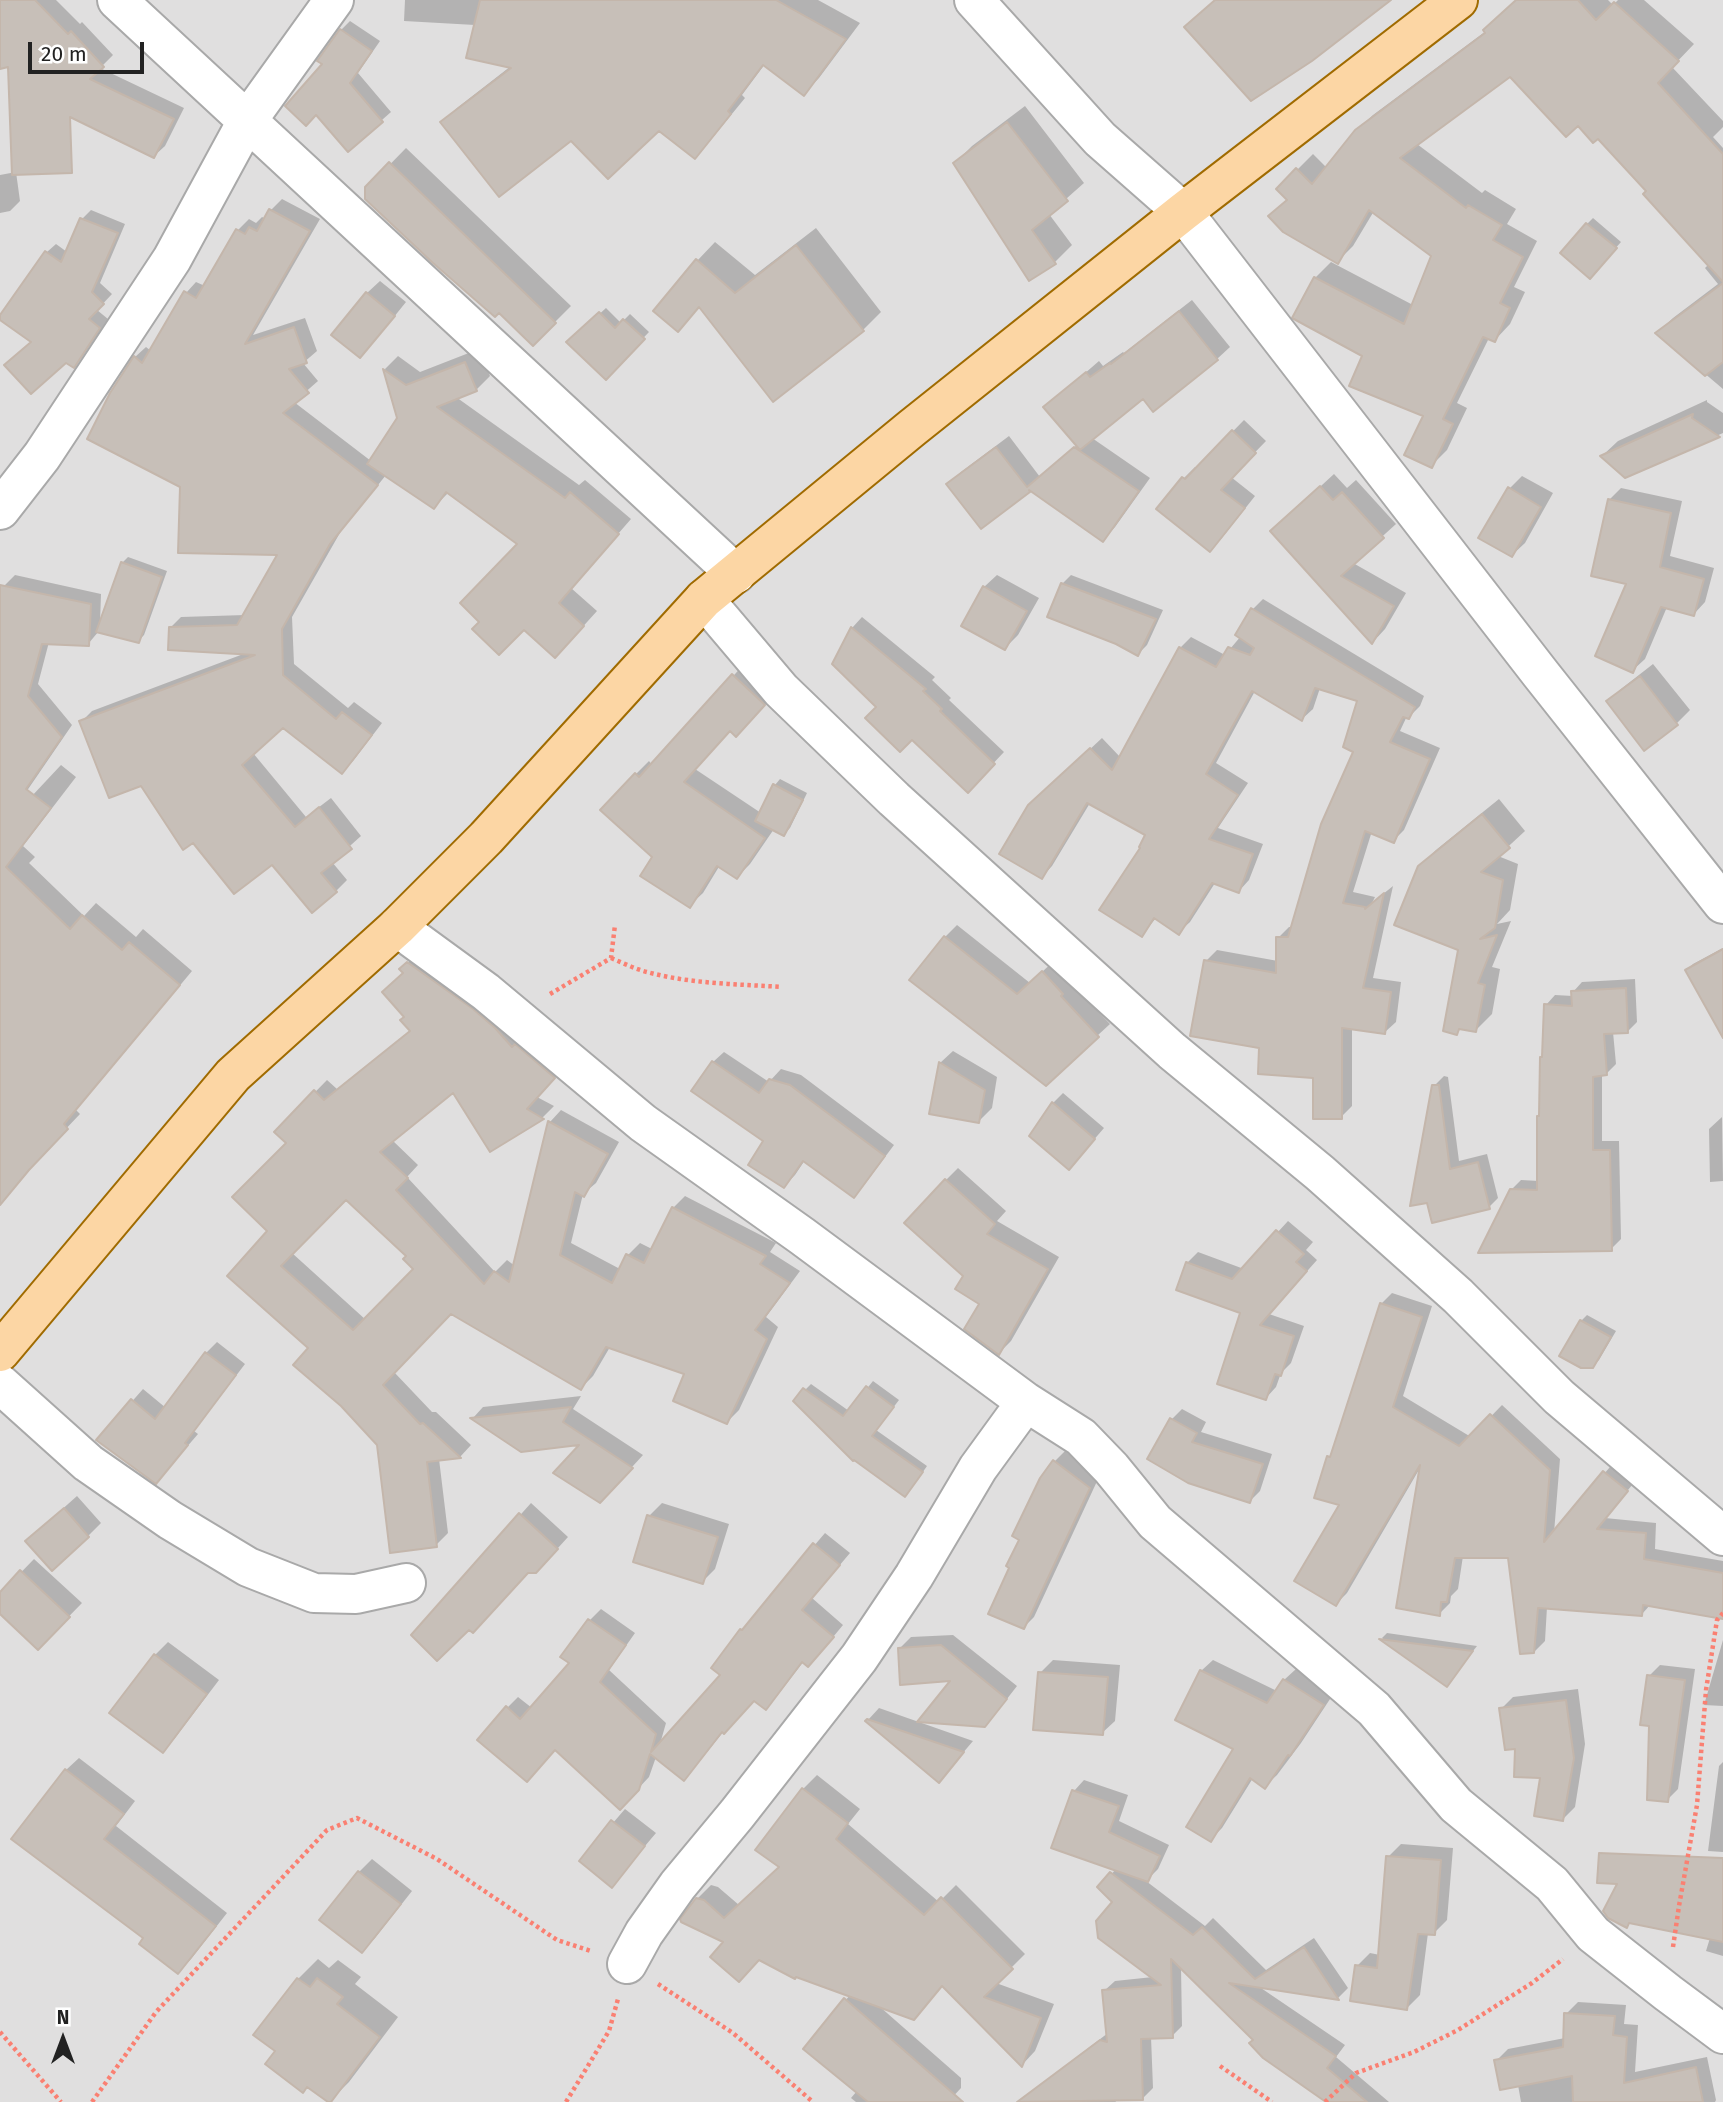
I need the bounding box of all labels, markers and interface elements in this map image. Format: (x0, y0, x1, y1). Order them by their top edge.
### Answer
scale bar (32, 28, 147, 72)
text: 20 m (41, 41, 87, 67)
north arrow (28, 2004, 98, 2074)
text: N (57, 2006, 69, 2029)

